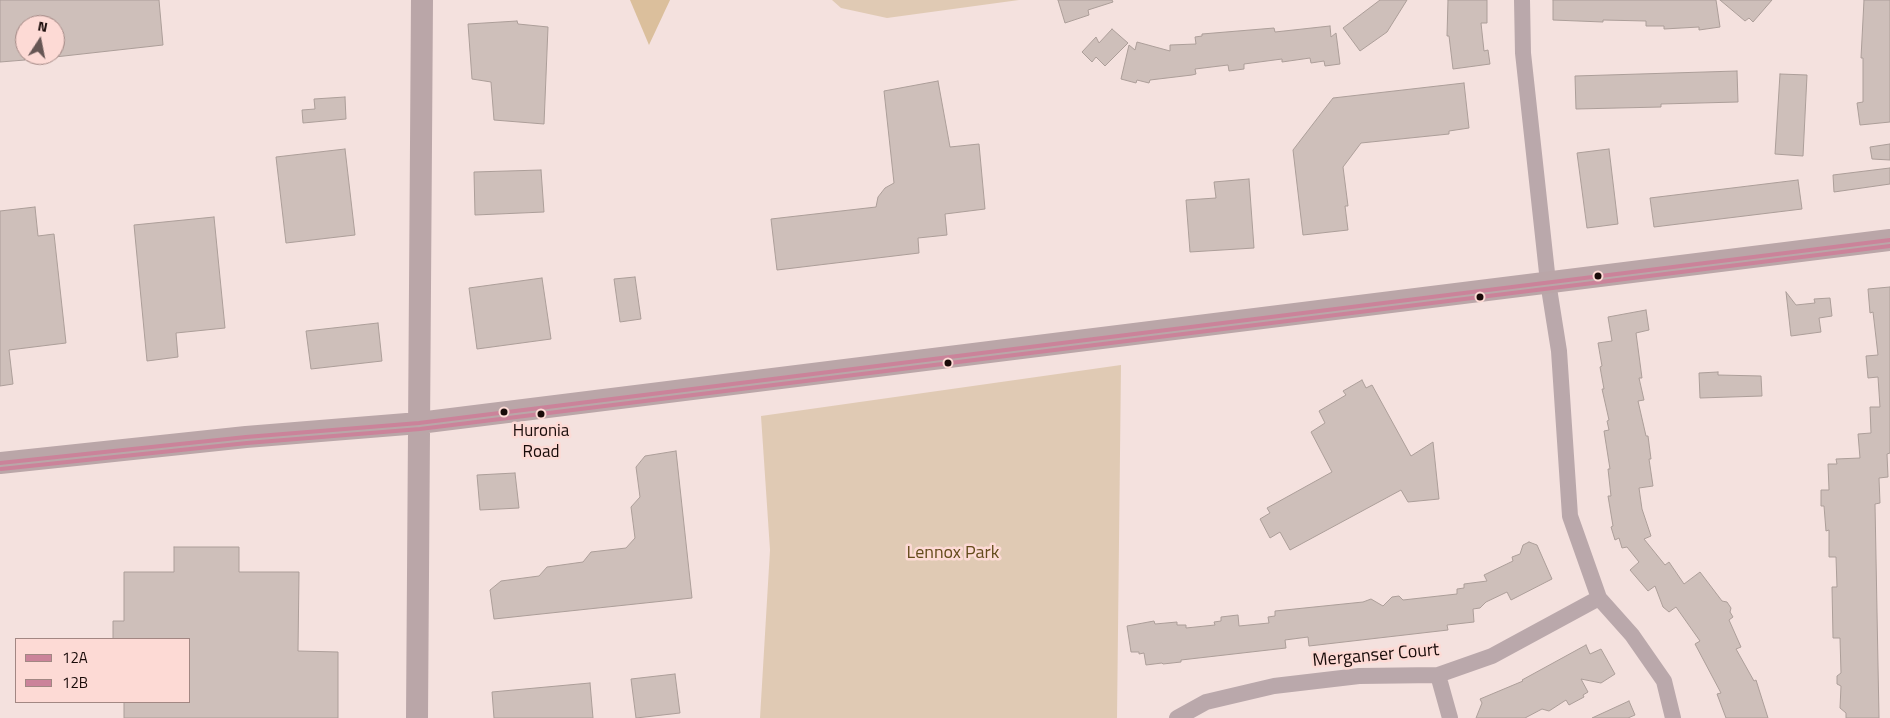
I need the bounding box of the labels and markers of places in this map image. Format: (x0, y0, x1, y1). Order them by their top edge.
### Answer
unlabelled marker (1593, 271, 1603, 281)
unlabelled marker (1475, 292, 1485, 302)
unlabelled marker (943, 358, 953, 368)
unlabelled marker (499, 407, 509, 417)
marker: Huronia Road (536, 409, 546, 419)
place label: Huronia Road (513, 422, 569, 462)

